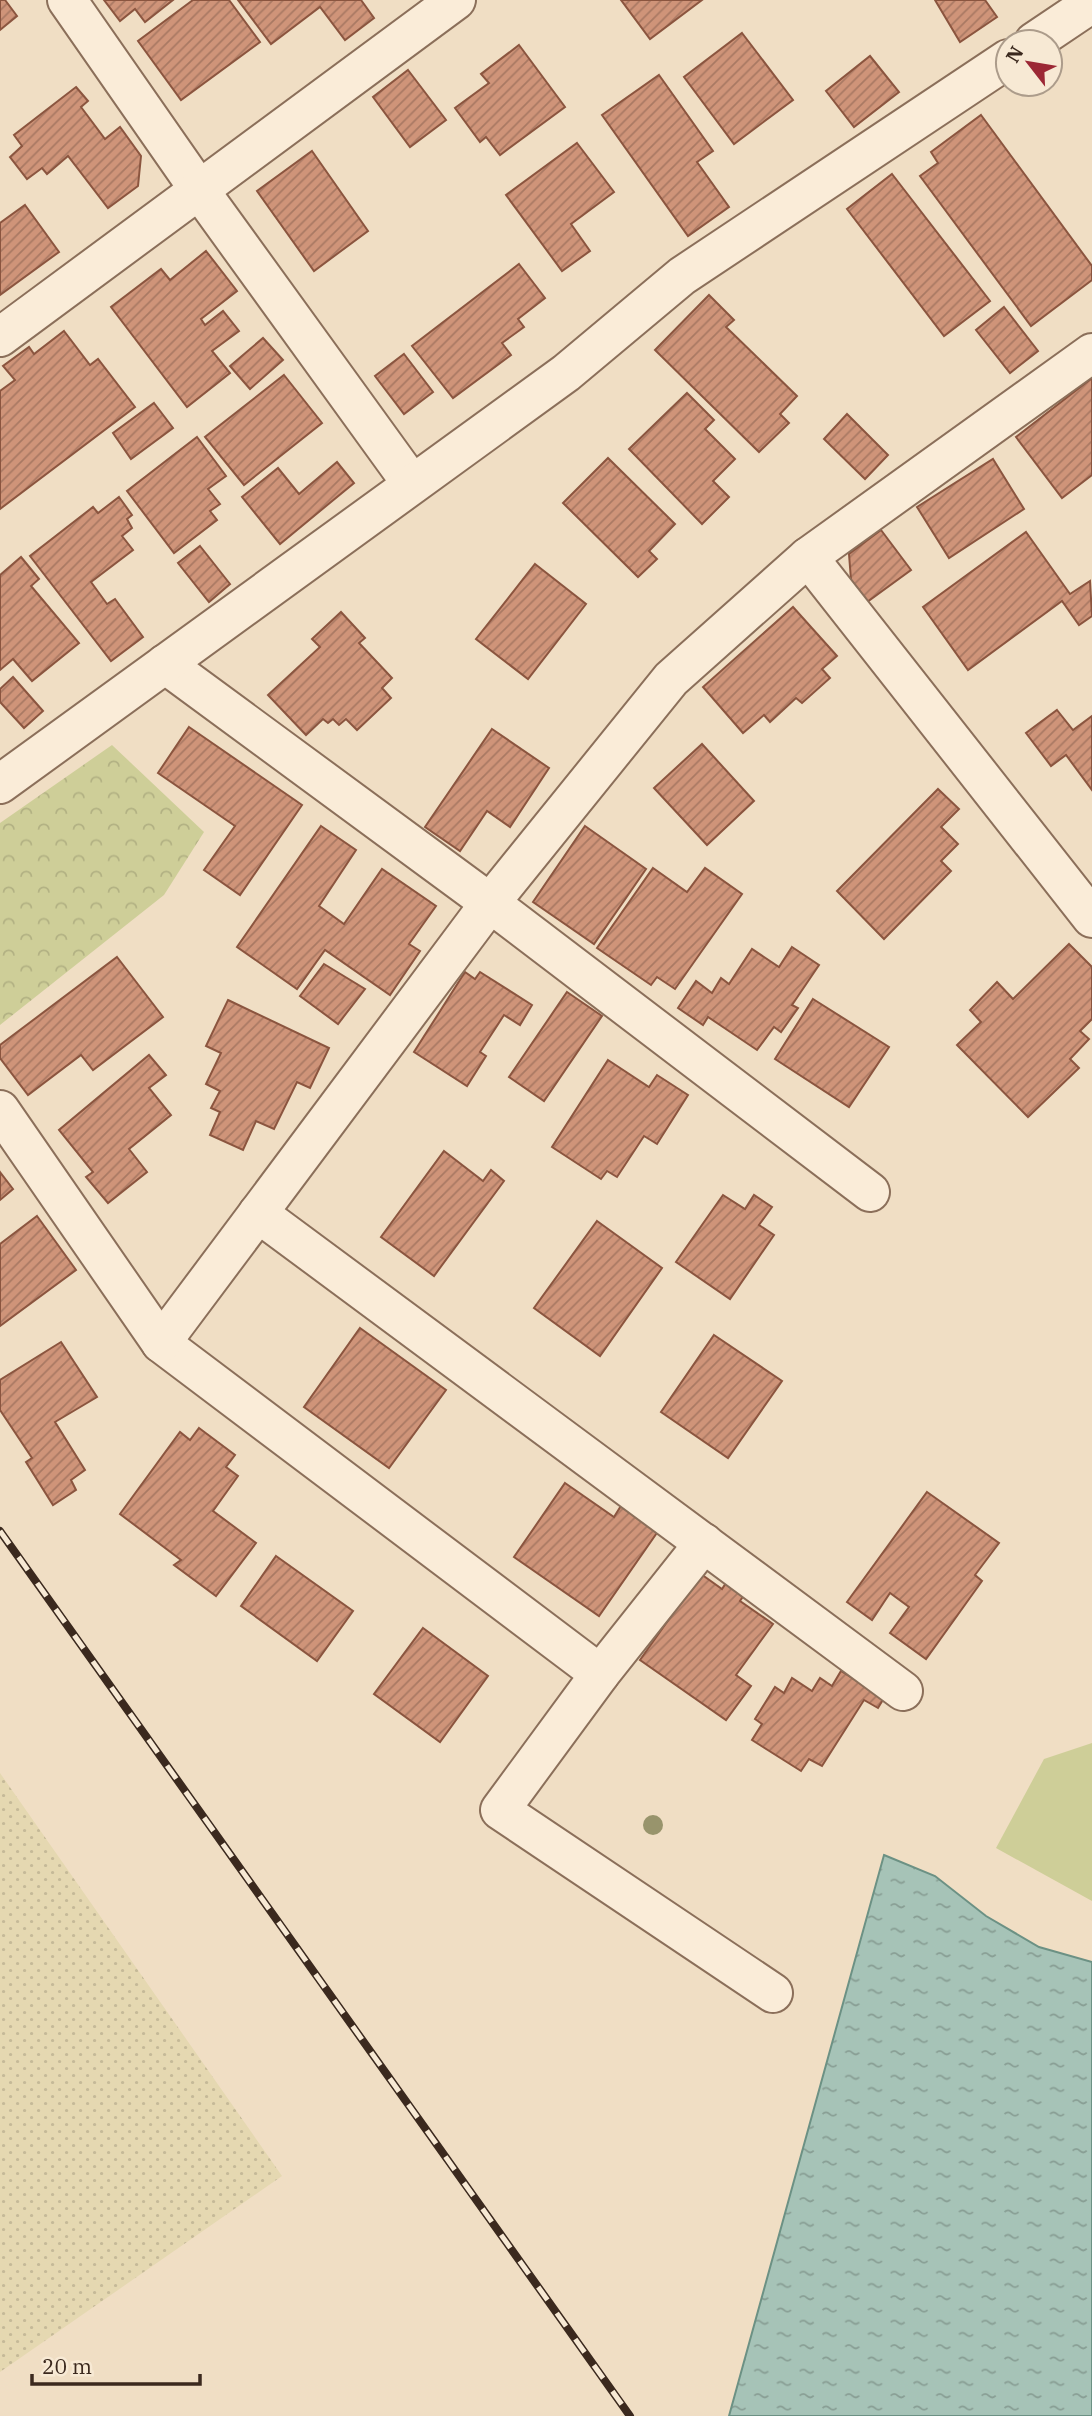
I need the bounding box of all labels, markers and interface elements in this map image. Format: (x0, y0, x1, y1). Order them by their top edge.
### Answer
north arrow (994, 28, 1064, 98)
text: N (1000, 42, 1029, 67)
scale bar (32, 2342, 200, 2386)
text: 20 m (42, 2352, 92, 2380)

